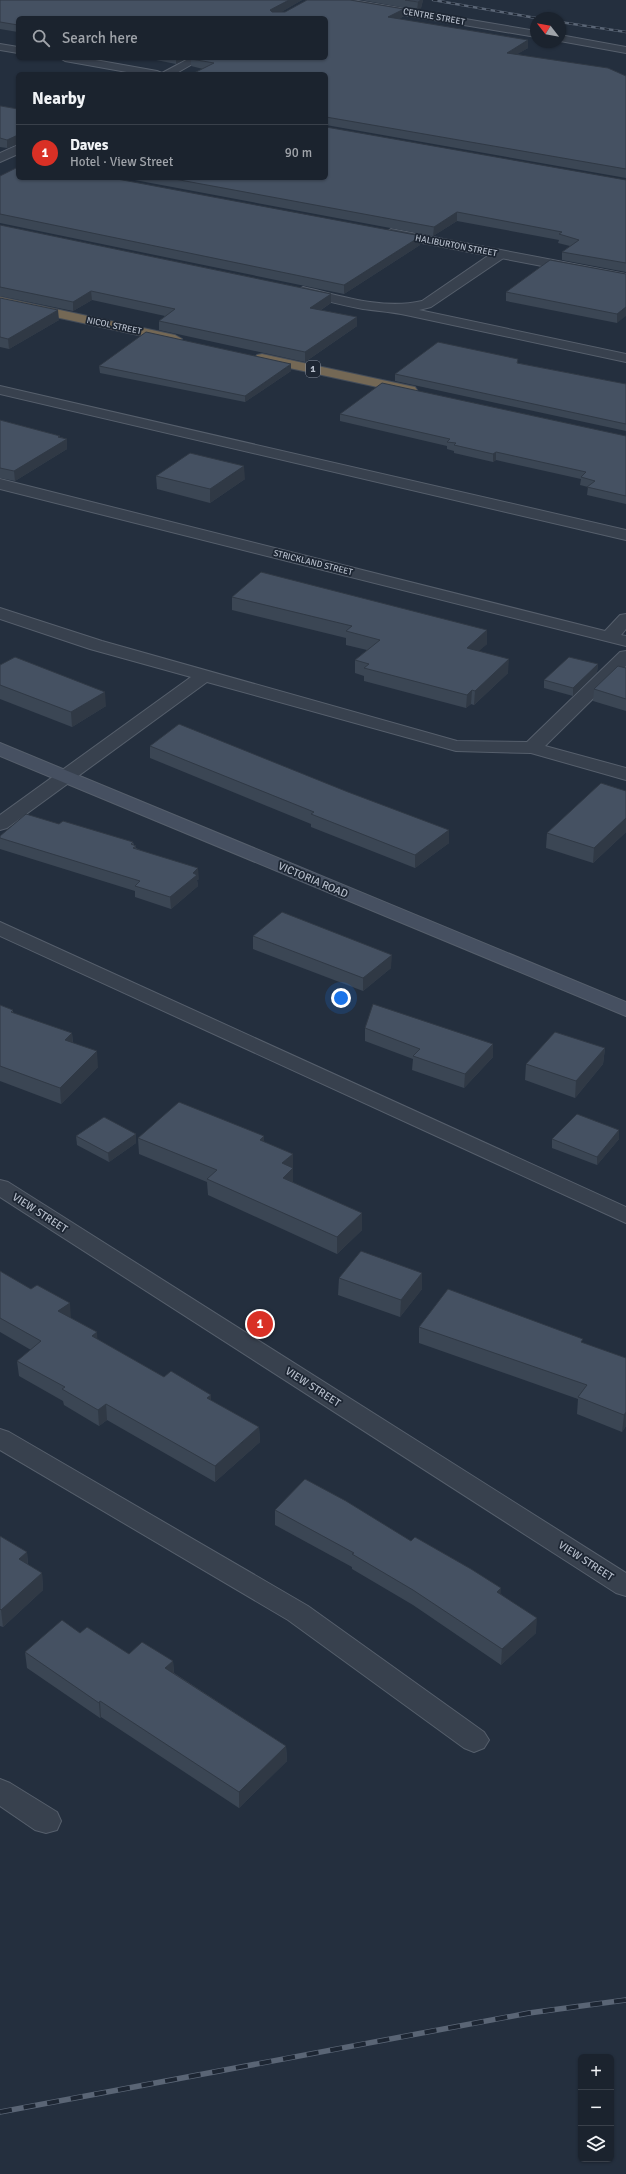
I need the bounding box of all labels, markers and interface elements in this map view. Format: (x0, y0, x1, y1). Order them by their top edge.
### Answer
street label: CENTRE STREET (402, 6, 466, 28)
north arrow (530, 12, 566, 48)
search box (16, 16, 328, 60)
icon: search (30, 27, 52, 49)
text: Search here (62, 29, 138, 47)
text: Nearby (32, 88, 85, 109)
text: Daves (70, 136, 108, 154)
text: 1 (41, 145, 49, 161)
text: 90 m (285, 145, 312, 161)
text: Hotel · View Street (70, 154, 173, 170)
street label: HALIBURTON STREET (414, 233, 498, 259)
street label: NICOL STREET (86, 315, 143, 337)
road number: 1 (306, 361, 320, 377)
street label: STRICKLAND STREET (272, 548, 354, 578)
street label: VICTORIA ROAD (276, 859, 350, 901)
your location (331, 988, 351, 1008)
street label: VIEW STREET (10, 1190, 71, 1236)
pin: 1 (247, 1309, 273, 1339)
street label: VIEW STREET (283, 1364, 344, 1410)
street label: VIEW STREET (556, 1538, 617, 1584)
map controls (578, 2054, 614, 2162)
button: + (578, 2054, 614, 2090)
button: − (578, 2090, 614, 2126)
button: layers (578, 2126, 614, 2162)

